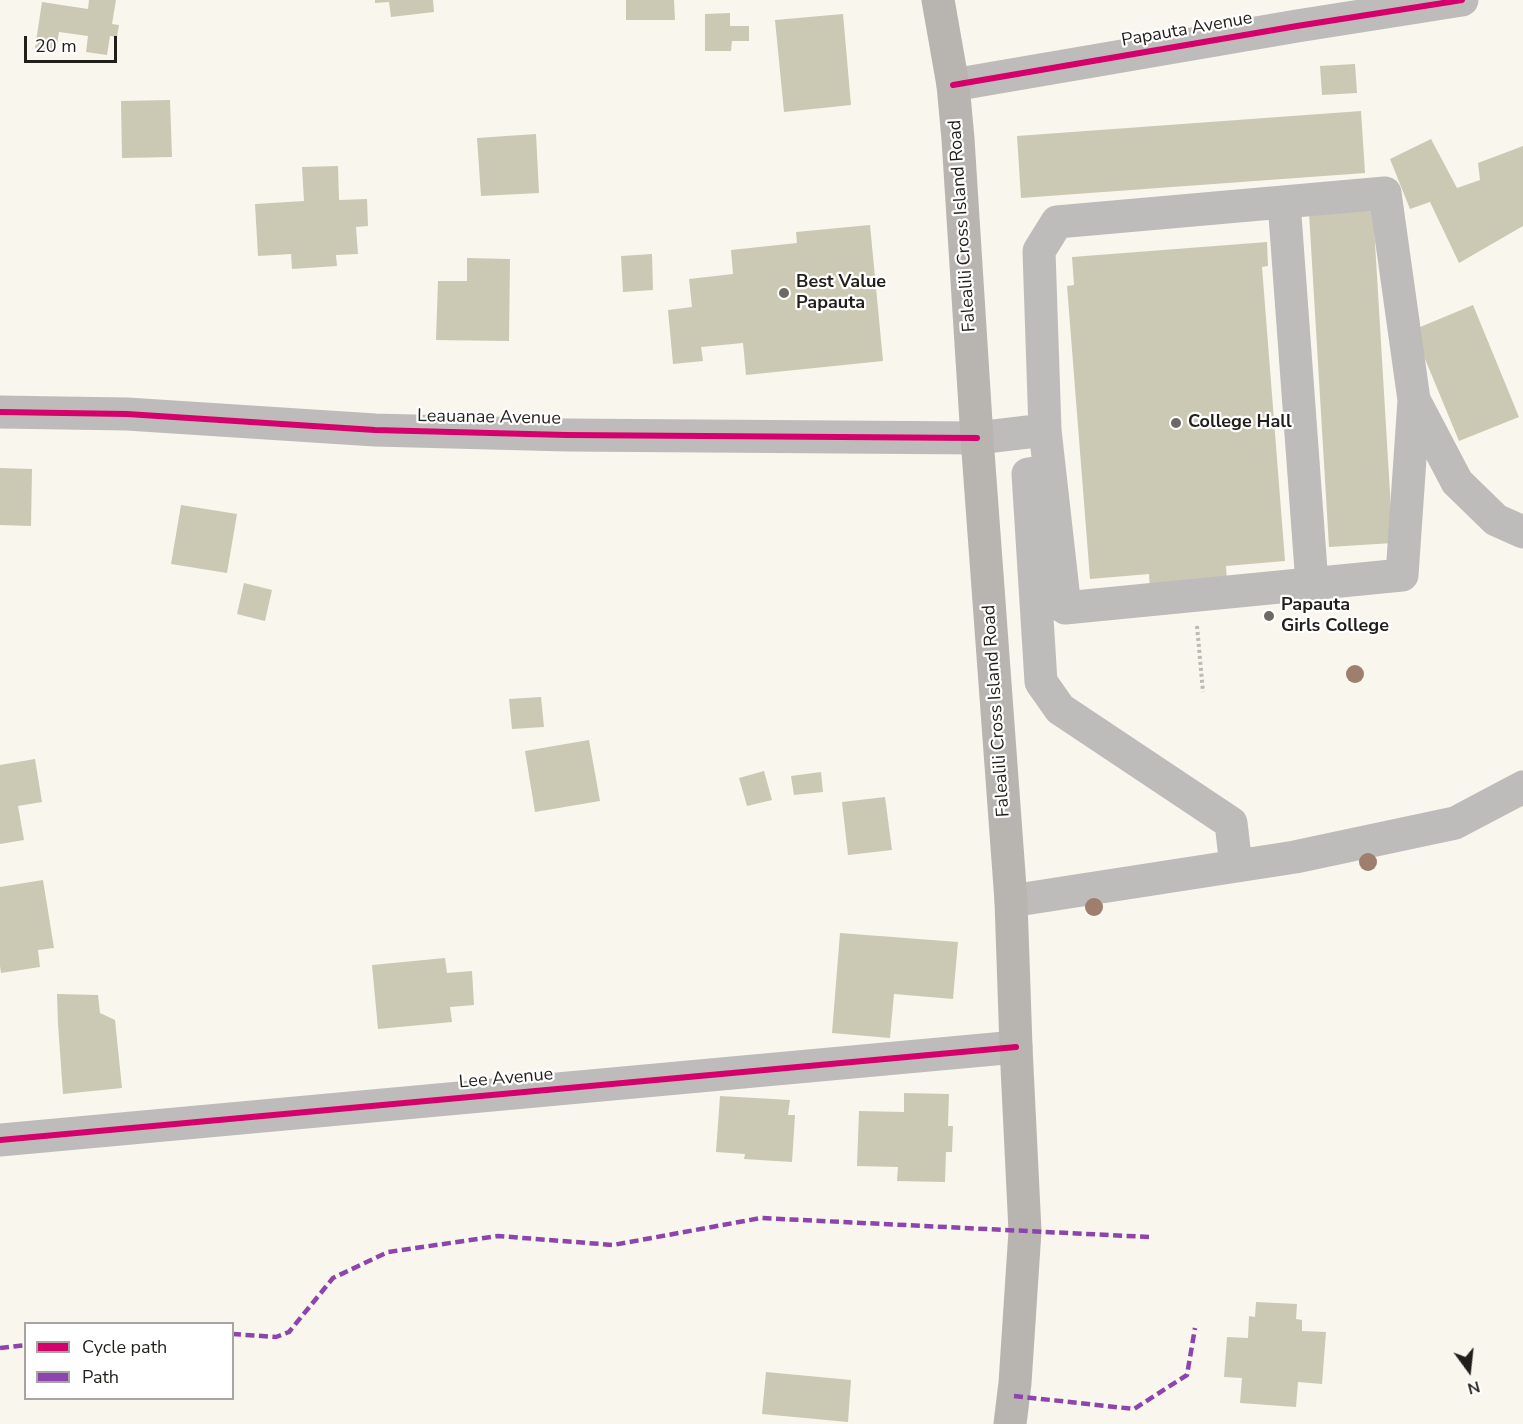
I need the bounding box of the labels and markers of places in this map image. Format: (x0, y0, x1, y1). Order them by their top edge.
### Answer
place label: Best Value Papauta (796, 272, 886, 314)
marker: Best Value Papauta (777, 286, 791, 300)
place label: College Hall (1188, 412, 1292, 434)
marker: College Hall (1169, 416, 1183, 430)
place label: Papauta Girls College (1281, 595, 1389, 638)
marker: Papauta Girls College (1262, 609, 1276, 623)

